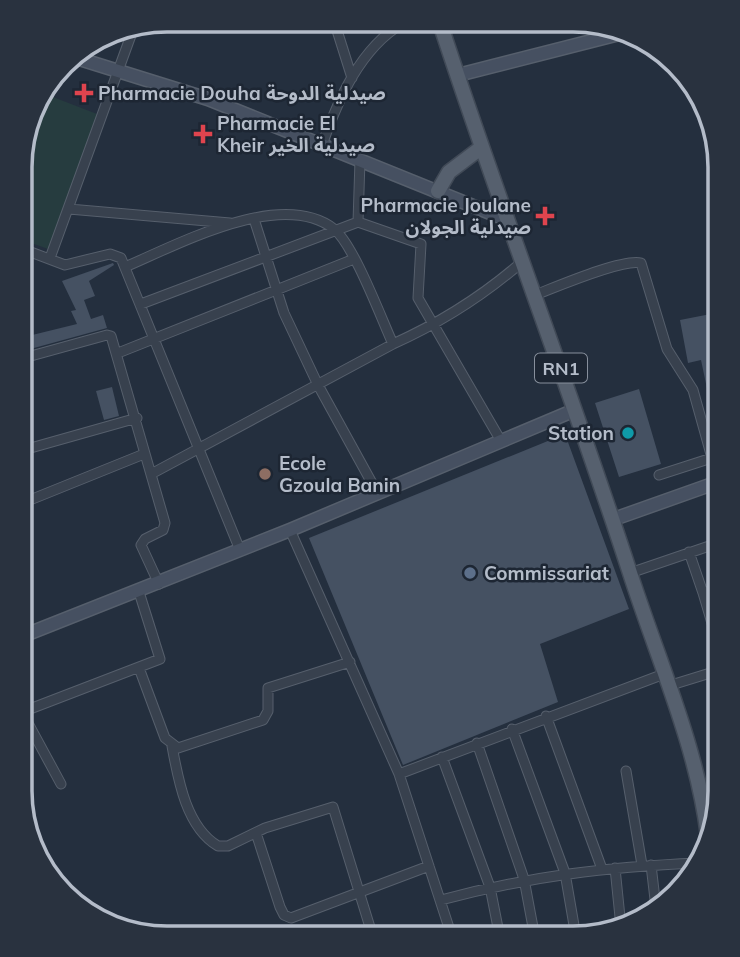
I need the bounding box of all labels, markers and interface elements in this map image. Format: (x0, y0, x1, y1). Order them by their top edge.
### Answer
place label: Pharmacie Douha صيدلية الدوحة (98, 81, 386, 105)
marker: Pharmacie Douha صيدلية الدوحة (76, 85, 92, 101)
place label: Pharmacie El Kheir صيدلية الخير (217, 111, 375, 157)
marker: Pharmacie El Kheir صيدلية الخير (195, 126, 211, 142)
place label: Pharmacie Joulane صيدلية الجولان (361, 193, 531, 239)
marker: Pharmacie Joulane صيدلية الجولان (537, 208, 553, 224)
road number: RN1 (535, 354, 587, 382)
place label: Station (548, 421, 614, 445)
marker: Station (620, 425, 636, 441)
place label: Ecole Gzoula Banin (279, 451, 400, 497)
marker: Ecole Gzoula Banin (257, 466, 273, 482)
place label: Commissariat (484, 561, 609, 585)
marker: Commissariat (462, 565, 478, 581)

